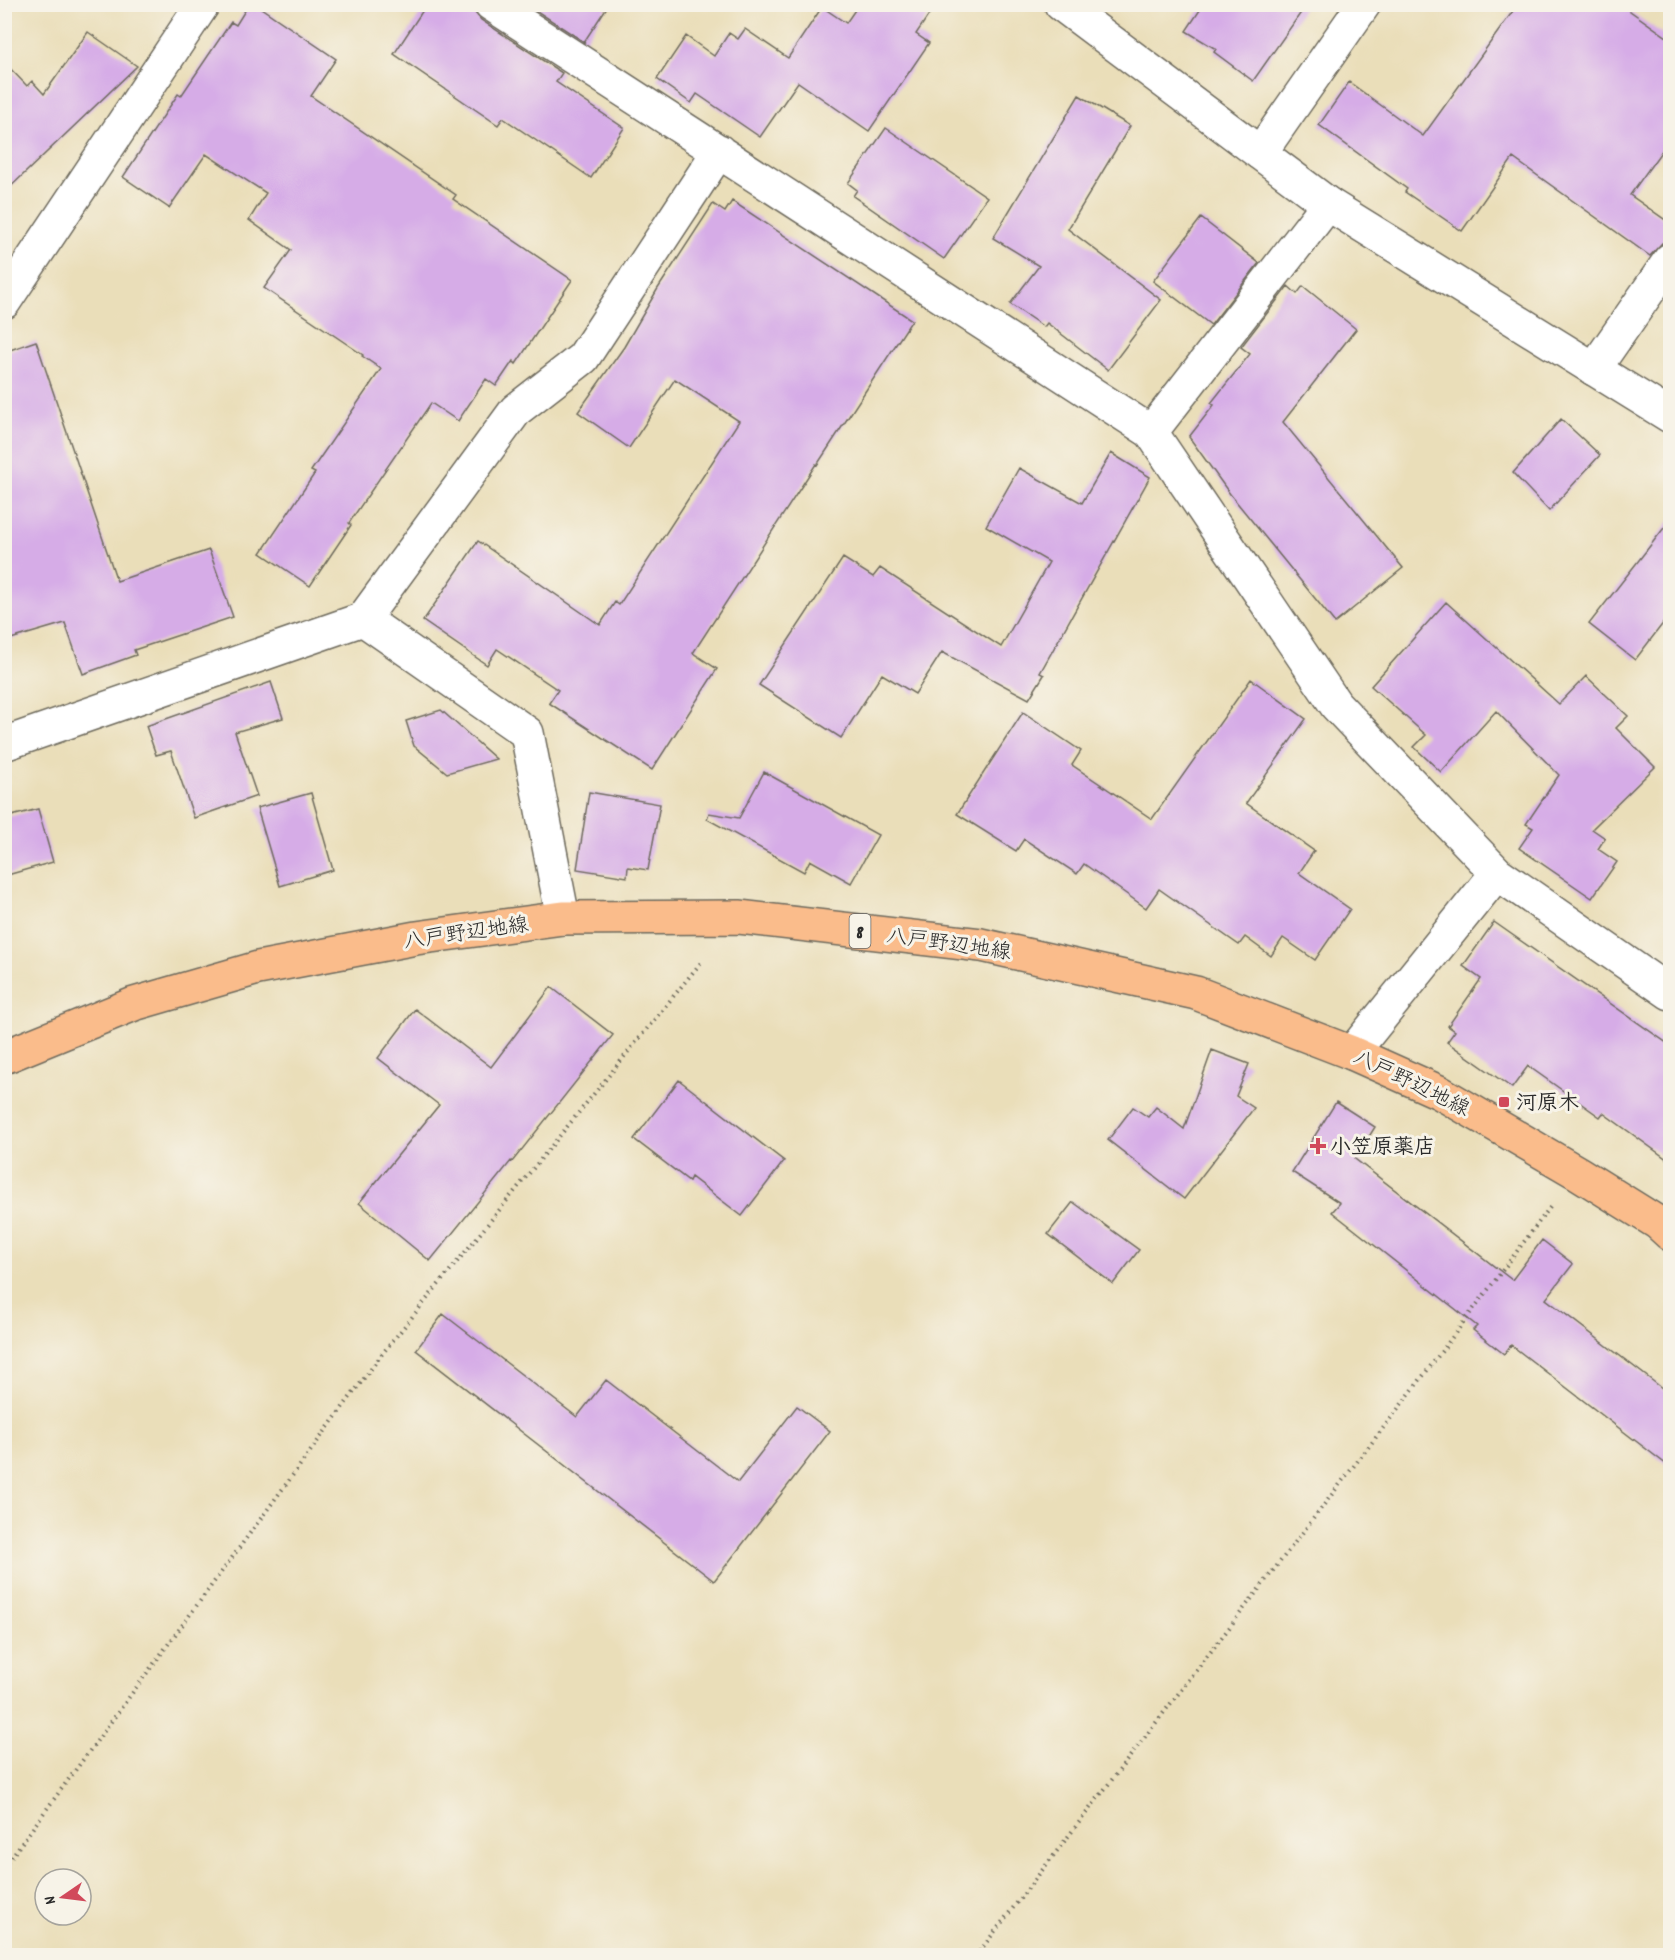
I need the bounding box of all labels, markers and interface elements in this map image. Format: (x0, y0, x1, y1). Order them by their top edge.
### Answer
street label: 八戸野辺地線 (402, 911, 531, 959)
road number: 8 (850, 914, 870, 948)
street label: 八戸野辺地線 (884, 922, 1013, 970)
street label: 八戸野辺地線 (1347, 1044, 1474, 1126)
place label: 河原木 (1516, 1090, 1579, 1120)
marker: 河原木 (1497, 1095, 1511, 1109)
place label: 小笠原薬店 (1330, 1134, 1435, 1164)
marker: 小笠原薬店 (1311, 1139, 1325, 1153)
north arrow (33, 1867, 93, 1927)
text: N (39, 1893, 63, 1907)

